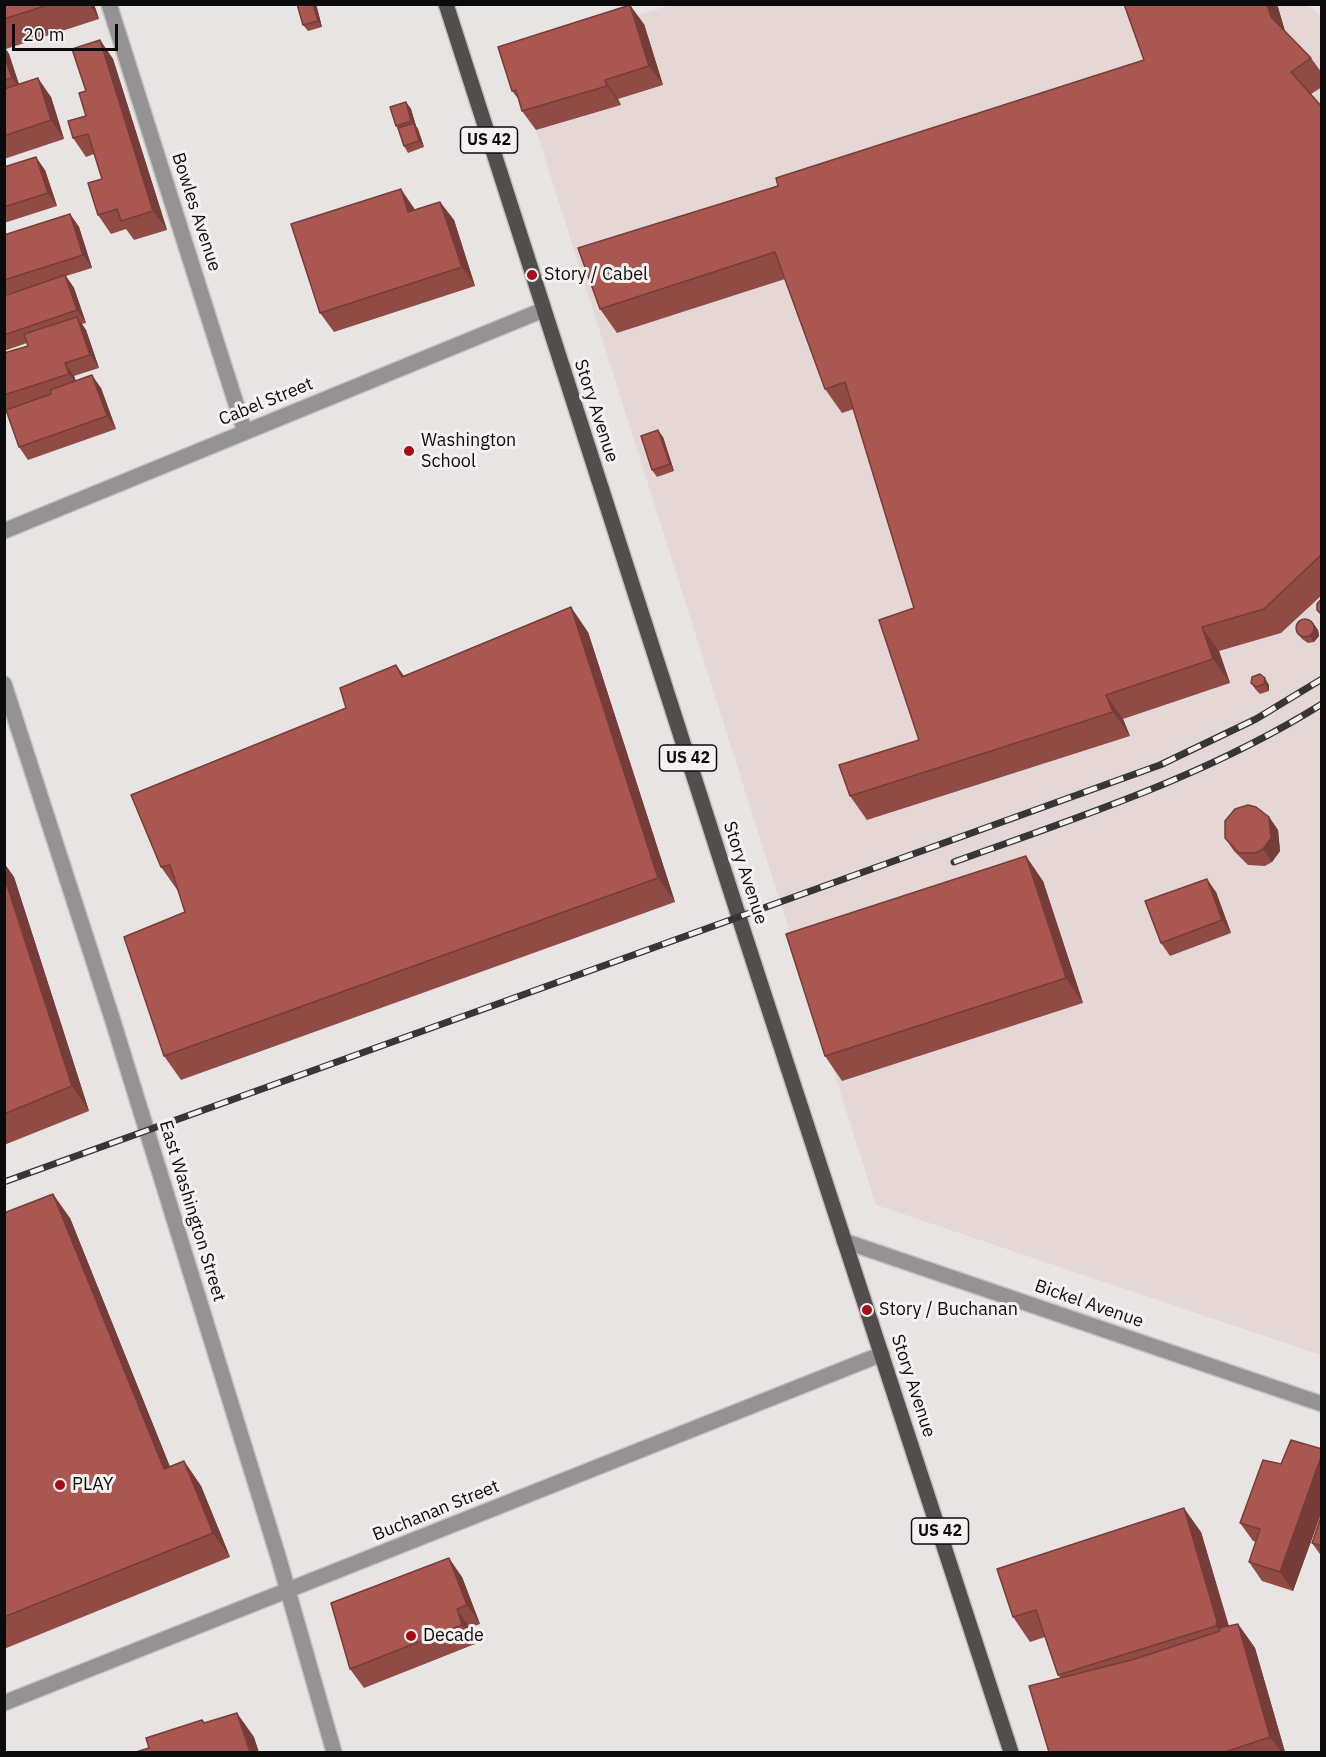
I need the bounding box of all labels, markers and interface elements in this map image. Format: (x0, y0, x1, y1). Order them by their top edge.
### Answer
scale bar (15, 12, 122, 50)
text: 20 m (23, 23, 65, 46)
road number: US 42 (460, 127, 518, 153)
street label: Bowles Avenue (167, 150, 225, 274)
place label: Story / Cabel (544, 264, 648, 286)
marker: Story / Cabel (525, 268, 539, 282)
street label: Story Avenue (569, 357, 623, 465)
street label: Cabel Street (216, 373, 316, 431)
place label: Washington School (421, 430, 516, 472)
marker: Washington School (402, 444, 416, 458)
road number: US 42 (660, 745, 716, 771)
street label: Story Avenue (718, 819, 772, 927)
street label: East Washington Street (154, 1118, 230, 1304)
street label: Bickel Avenue (1032, 1275, 1146, 1333)
place label: Story / Buchanan (879, 1299, 1018, 1321)
marker: Story / Buchanan (860, 1303, 874, 1317)
street label: Story Avenue (886, 1332, 940, 1440)
place label: PLAY (72, 1474, 113, 1496)
street label: Buchanan Street (370, 1476, 502, 1546)
marker: PLAY (53, 1478, 67, 1492)
road number: US 42 (912, 1518, 968, 1544)
place label: Decade (423, 1625, 484, 1647)
marker: Decade (404, 1629, 418, 1643)

